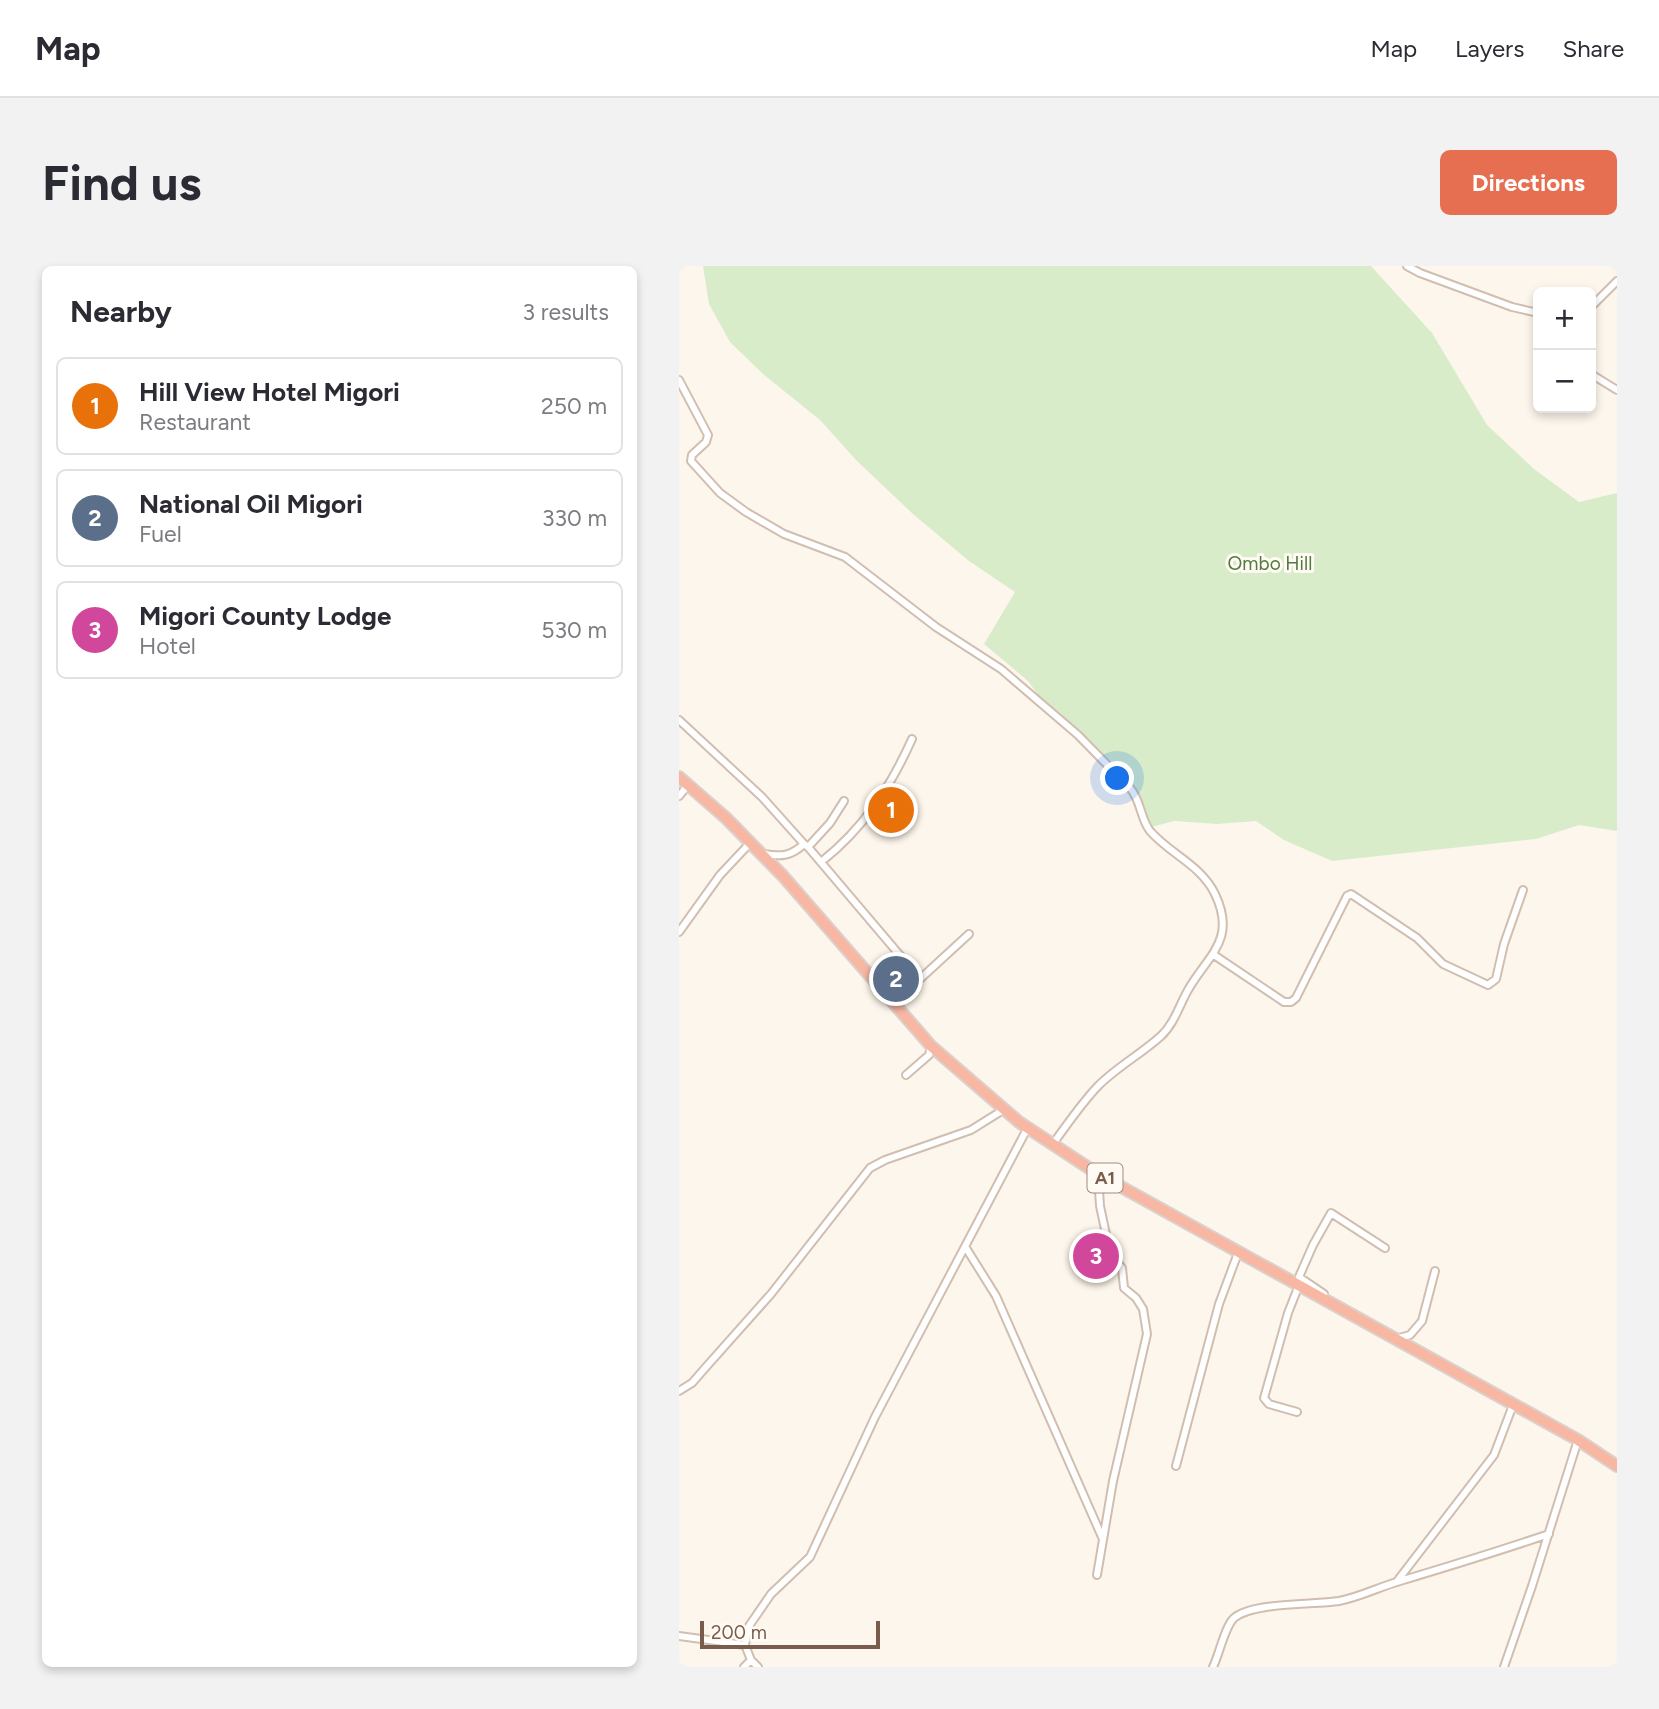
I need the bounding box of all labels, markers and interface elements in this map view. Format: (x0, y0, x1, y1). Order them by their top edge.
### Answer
text: Map (35, 29, 101, 68)
text: Map (1370, 34, 1417, 63)
text: Layers (1455, 34, 1524, 63)
text: Share (1562, 34, 1624, 63)
button: Directions (1440, 150, 1617, 215)
text: Find us (42, 153, 201, 212)
map controls (1533, 287, 1596, 413)
button: + (1533, 287, 1596, 350)
text: Nearby (70, 293, 172, 330)
text: 3 results (522, 298, 609, 326)
button: − (1533, 350, 1596, 413)
text: Hill View Hotel Migori (139, 376, 400, 408)
text: 1 (90, 392, 100, 420)
text: 250 m (541, 392, 607, 420)
text: Restaurant (139, 408, 251, 436)
text: National Oil Migori (139, 488, 363, 520)
text: 2 (88, 504, 102, 532)
text: 330 m (542, 504, 607, 532)
text: Fuel (139, 520, 182, 548)
park label: Ombo Hill (1228, 552, 1312, 575)
text: Migori County Lodge (139, 600, 391, 632)
text: 3 (89, 616, 101, 644)
text: 530 m (541, 616, 607, 644)
text: Hotel (139, 632, 196, 660)
your location (1100, 761, 1134, 795)
pin: 1 (868, 784, 914, 836)
pin: 2 (873, 953, 919, 1005)
road number: A1 (1087, 1163, 1123, 1192)
pin: 3 (1073, 1230, 1119, 1282)
scale bar (700, 1618, 880, 1650)
text: 200 m (711, 1621, 767, 1644)

